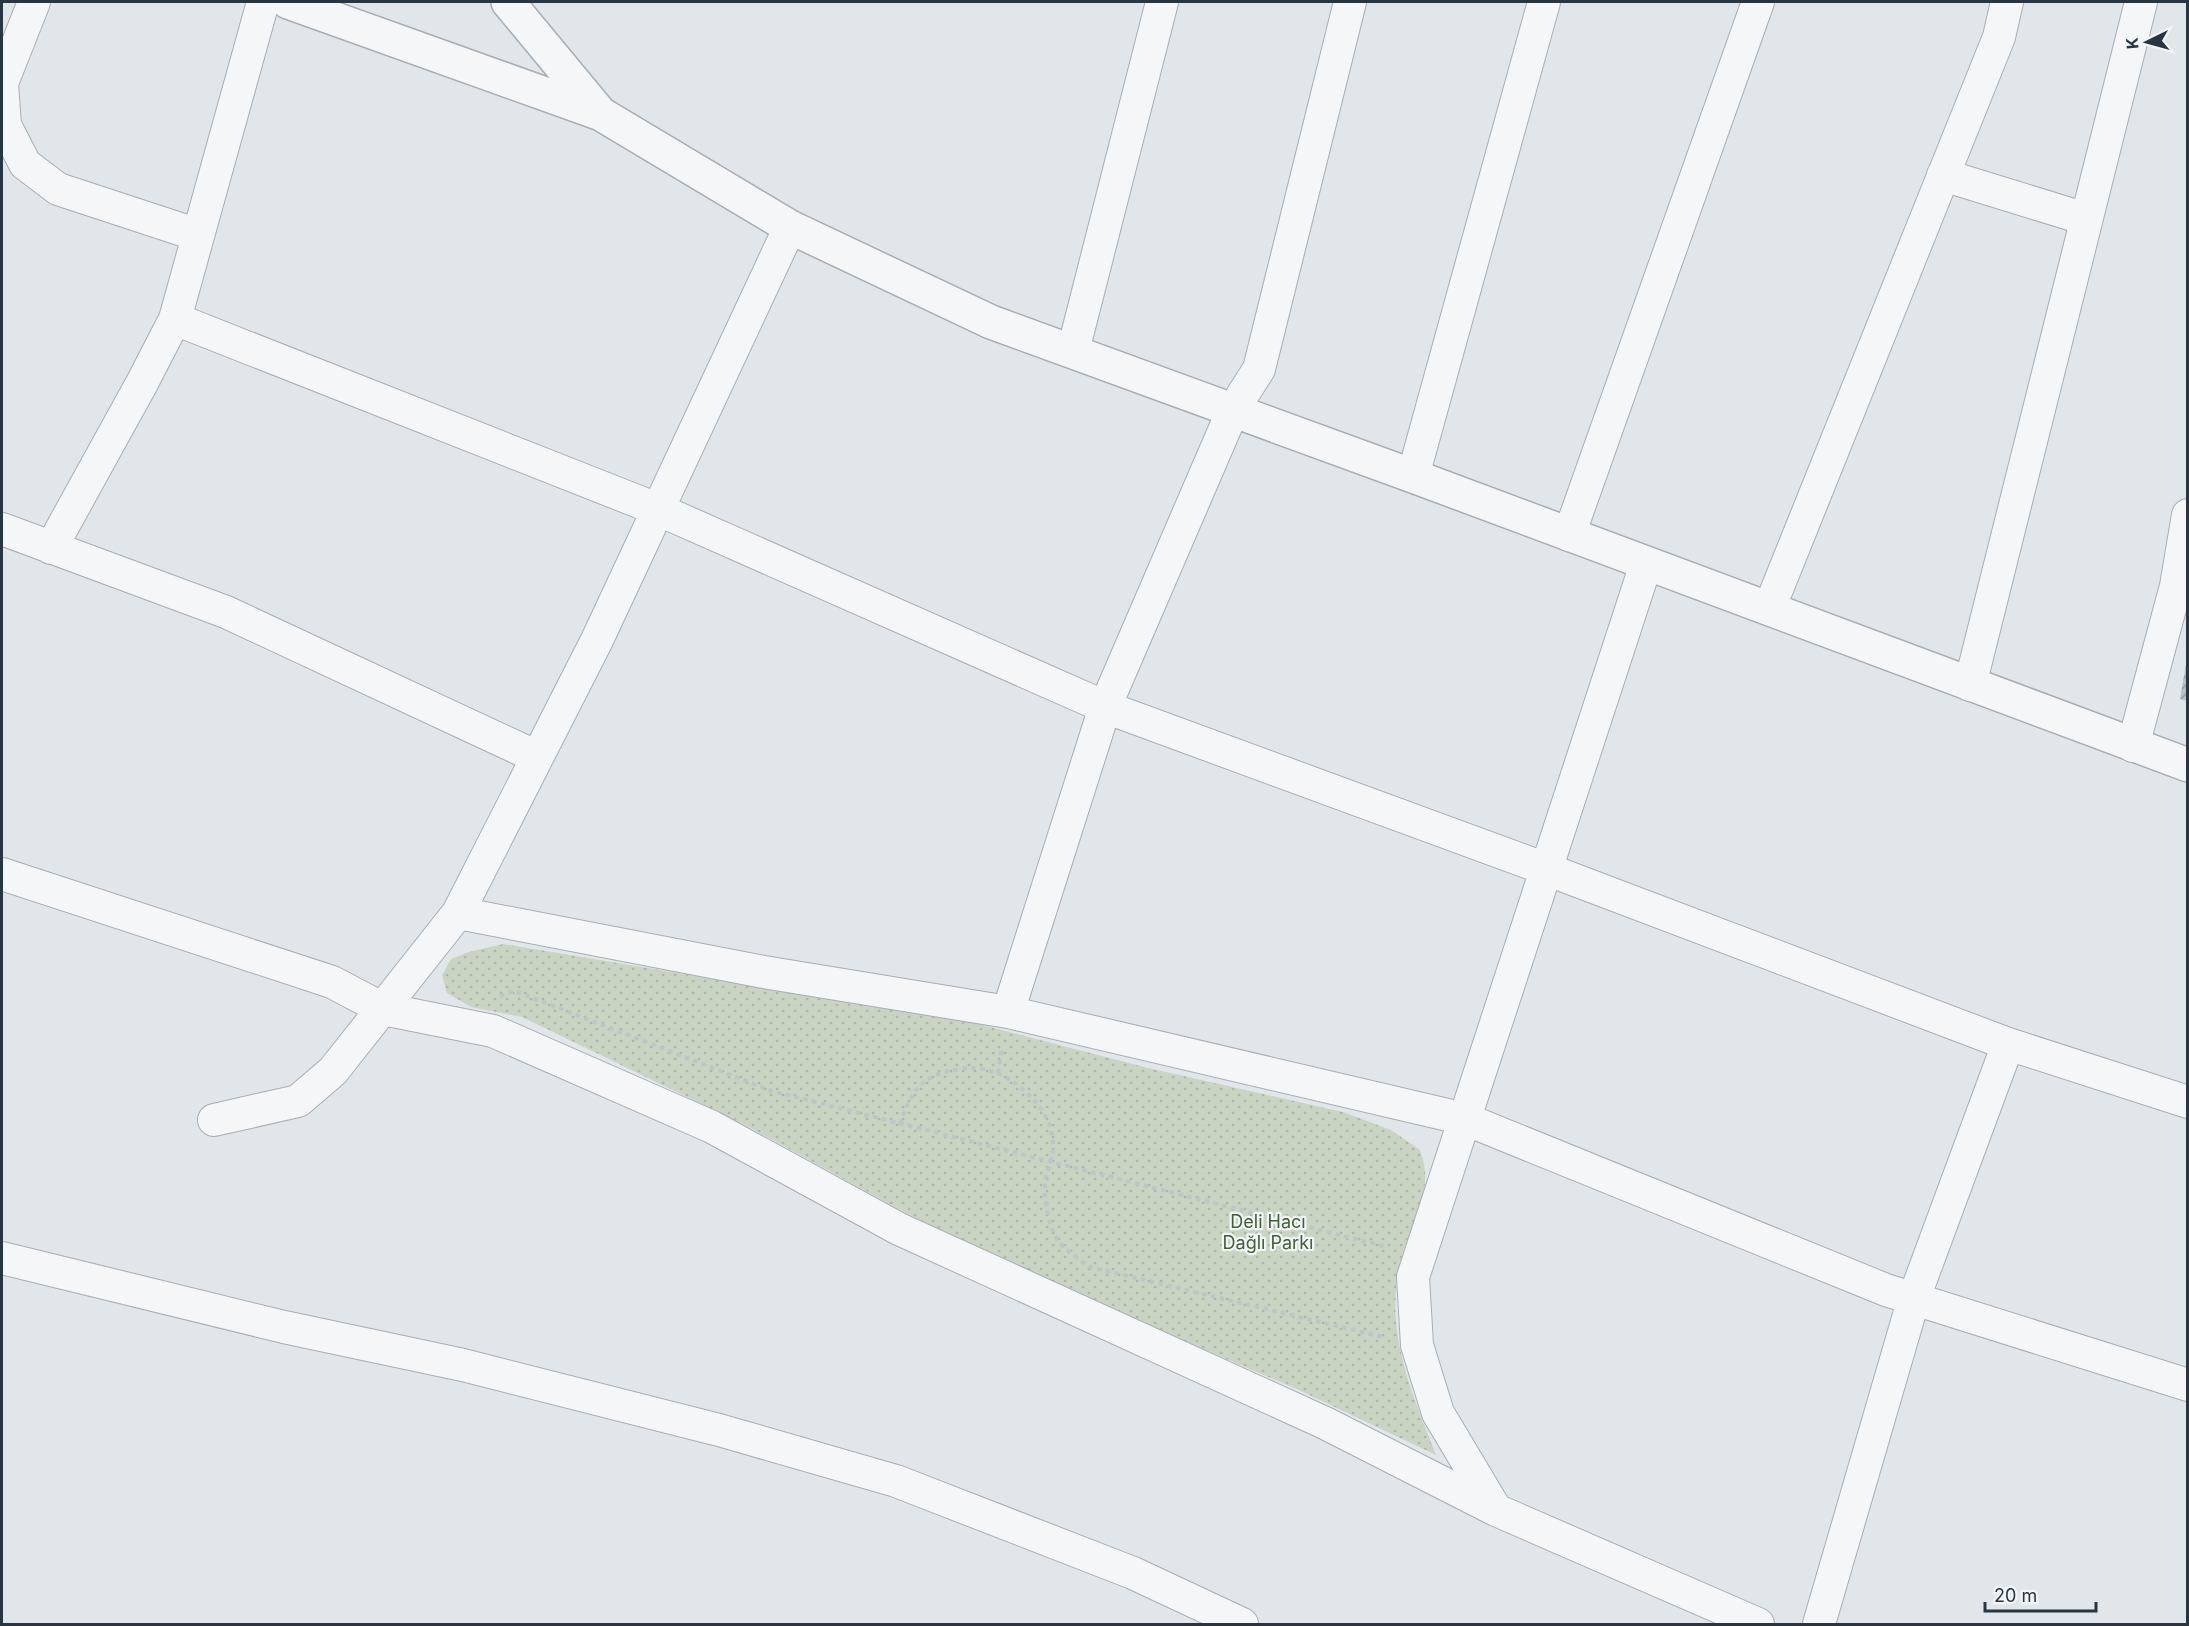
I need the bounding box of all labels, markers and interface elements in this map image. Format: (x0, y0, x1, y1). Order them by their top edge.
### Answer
north arrow (2117, 12, 2177, 72)
text: K (2122, 36, 2143, 50)
park label: Deli Hacı Dağlı Parkı (1223, 1211, 1313, 1253)
scale bar (1985, 1575, 2096, 1613)
text: 20 m (1994, 1585, 2037, 1606)

